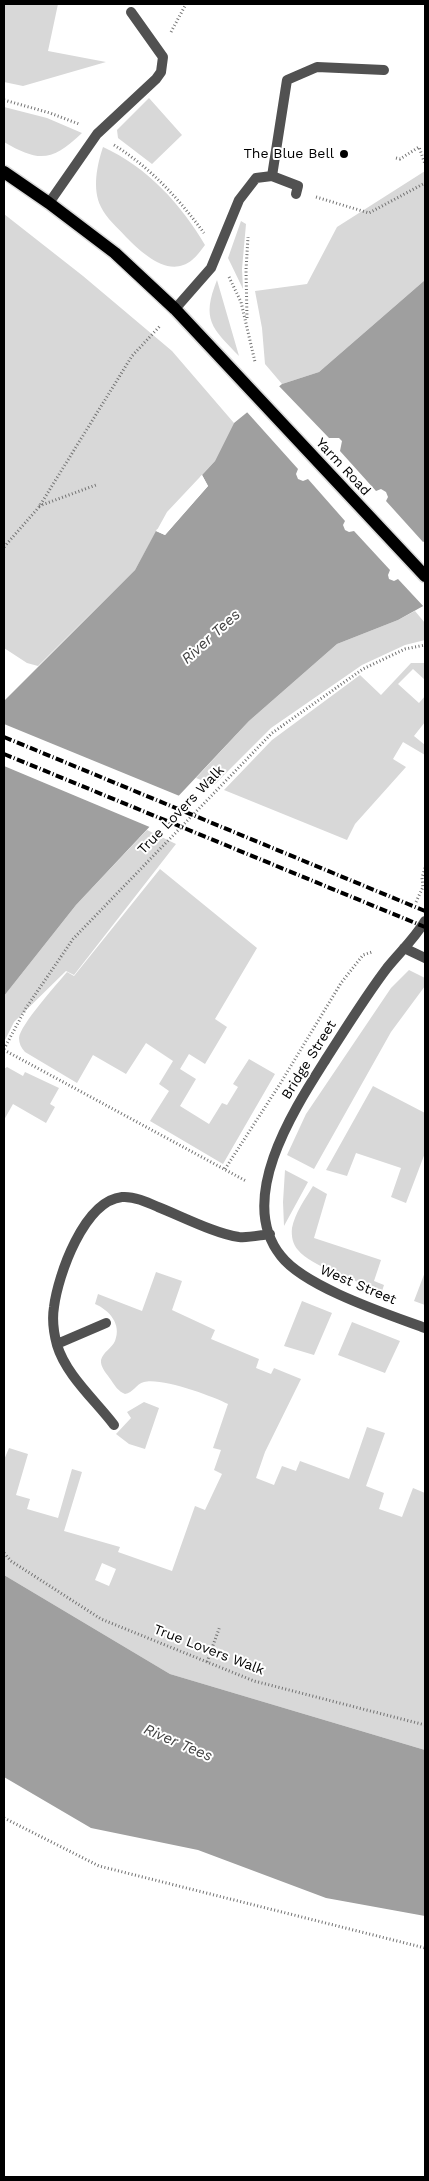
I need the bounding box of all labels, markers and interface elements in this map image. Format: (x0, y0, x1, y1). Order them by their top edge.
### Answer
place label: The Blue Bell (244, 146, 334, 162)
marker: The Blue Bell (338, 148, 350, 160)
street label: Yarm Road (312, 435, 374, 499)
water label: River Tees (178, 606, 244, 668)
street label: True Lovers Walk (134, 762, 228, 858)
street label: Bridge Street (278, 1017, 340, 1103)
street label: West Street (317, 1261, 399, 1309)
street label: True Lovers Walk (151, 1621, 267, 1679)
water label: River Tees (141, 1720, 215, 1766)

